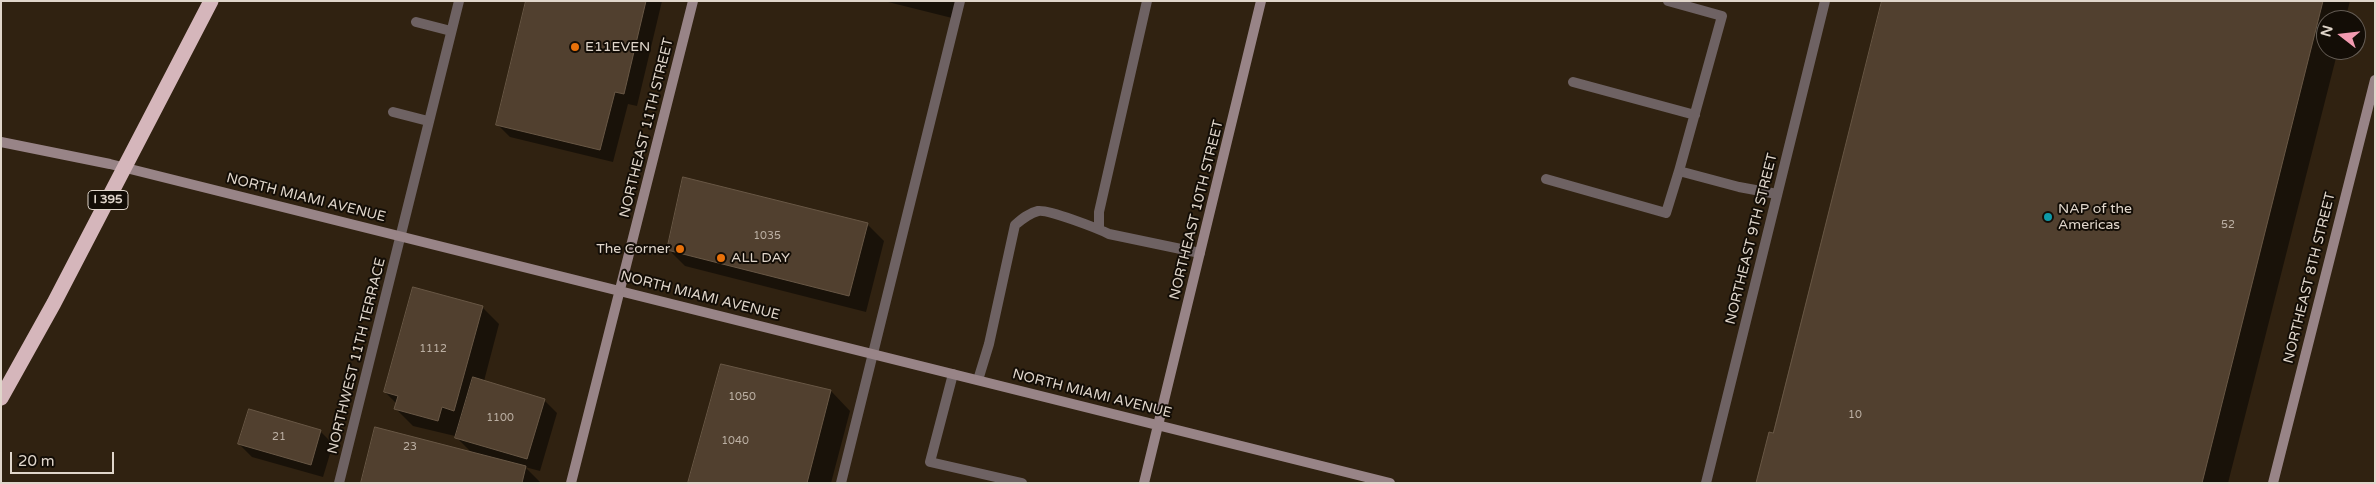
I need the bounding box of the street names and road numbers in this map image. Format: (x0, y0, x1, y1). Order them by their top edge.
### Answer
street label: NORTHEAST 11TH STREET (617, 36, 677, 220)
street label: NORTHEAST 10TH STREET (1167, 118, 1227, 302)
street label: NORTHEAST 9TH STREET (1723, 152, 1781, 326)
street label: NORTH MIAMI AVENUE (225, 170, 387, 226)
road number: I 395 (88, 190, 128, 210)
street label: NORTHEAST 8TH STREET (2281, 191, 2339, 365)
street label: NORTHWEST 11TH TERRACE (324, 256, 390, 456)
street label: NORTH MIAMI AVENUE (619, 268, 781, 324)
street label: NORTH MIAMI AVENUE (1011, 366, 1173, 422)

